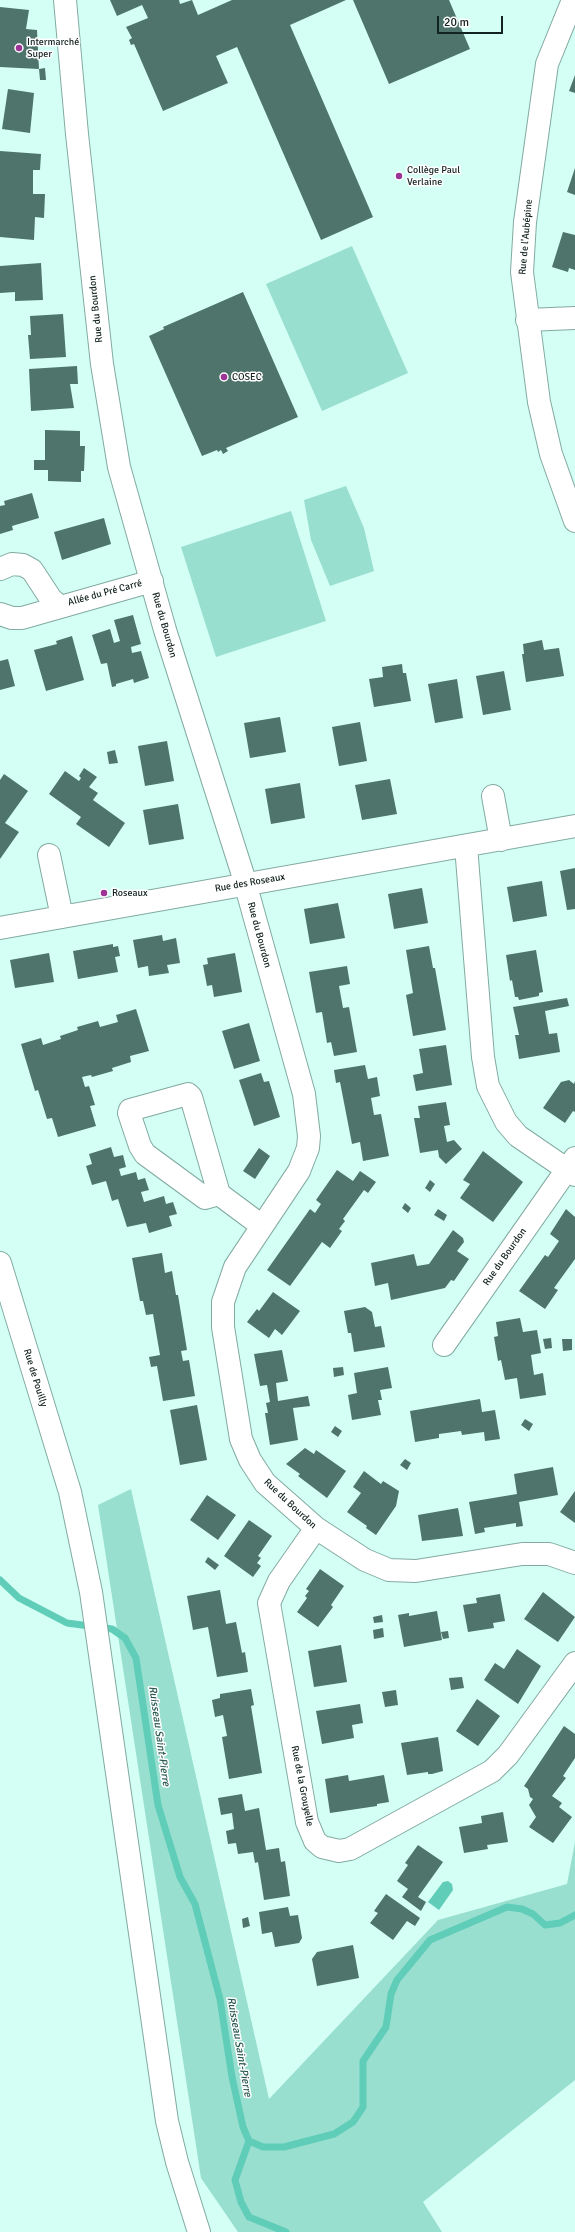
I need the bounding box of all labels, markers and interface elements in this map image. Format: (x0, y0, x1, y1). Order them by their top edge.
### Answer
scale bar (439, 8, 505, 34)
text: 20 m (444, 15, 469, 30)
place label: Intermarché Super (27, 36, 79, 60)
marker: Intermarché Super (14, 43, 24, 53)
place label: Collège Paul Verlaine (407, 164, 460, 188)
marker: Collège Paul Verlaine (394, 171, 404, 181)
street label: Rue de l'Aubépine (517, 199, 535, 275)
street label: Rue du Bourdon (86, 275, 106, 343)
place label: COSEC (232, 371, 262, 383)
marker: COSEC (219, 372, 229, 382)
street label: Allée du Pré Carré (67, 577, 143, 609)
street label: Rue du Bourdon (149, 591, 179, 659)
street label: Rue des Roseaux (214, 871, 286, 895)
place label: Roseaux (112, 887, 148, 899)
marker: Roseaux (99, 888, 109, 898)
street label: Rue du Bourdon (244, 901, 274, 969)
street label: Rue du Bourdon (481, 1226, 529, 1288)
street label: Rue de Pouilly (20, 1348, 50, 1408)
street label: Rue du Bourdon (261, 1477, 319, 1531)
water label: Ruisseau Saint-Pierre (145, 1685, 173, 1787)
street label: Rue de la Grouyelle (288, 1745, 316, 1827)
water label: Ruisseau Saint-Pierre (224, 1996, 254, 2098)

